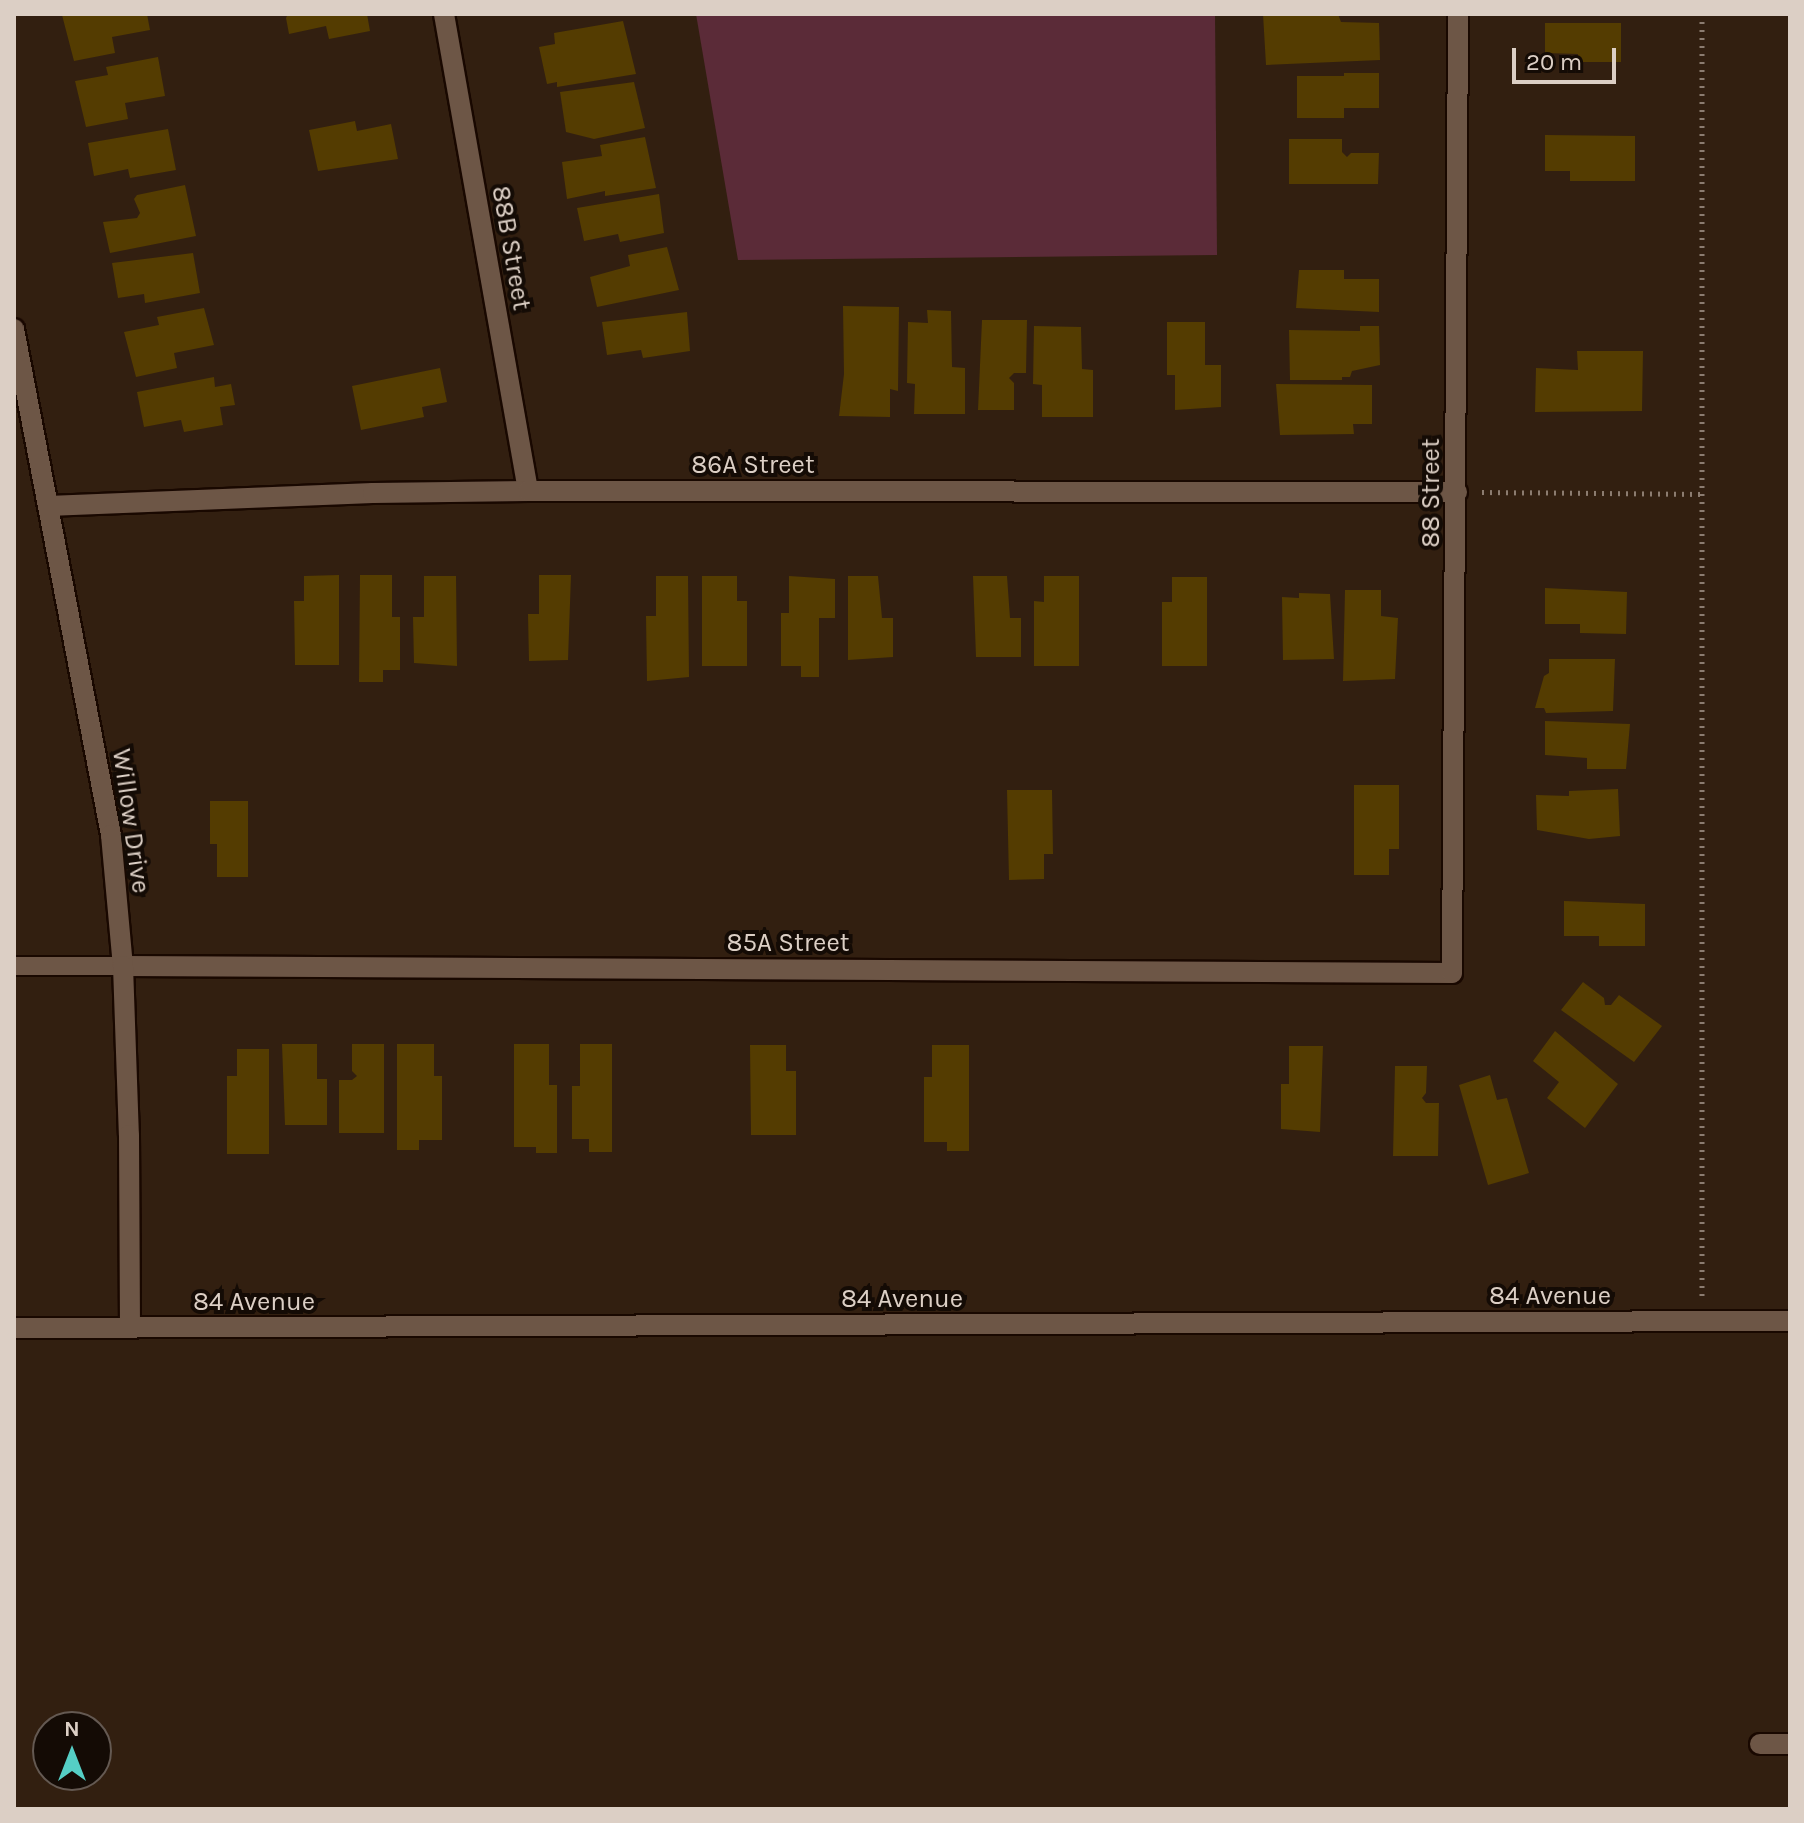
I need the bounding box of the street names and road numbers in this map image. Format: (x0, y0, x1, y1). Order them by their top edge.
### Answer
street label: 88B Street (485, 183, 537, 313)
street label: 88 Street (1415, 438, 1447, 548)
street label: 86A Street (691, 449, 815, 481)
street label: Willow Drive (105, 747, 157, 895)
street label: 85A Street (726, 927, 850, 959)
street label: 84 Avenue (1489, 1280, 1611, 1312)
street label: 84 Avenue (841, 1283, 963, 1315)
street label: 84 Avenue (193, 1286, 315, 1318)

